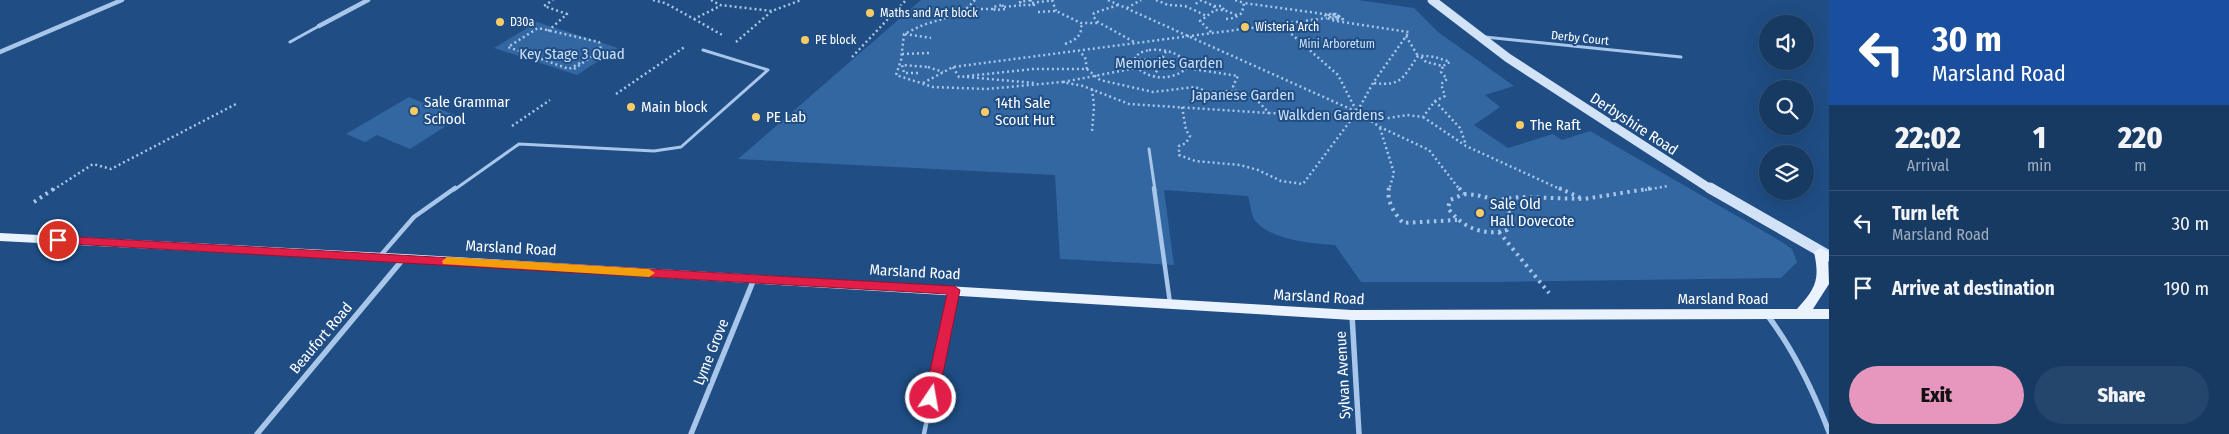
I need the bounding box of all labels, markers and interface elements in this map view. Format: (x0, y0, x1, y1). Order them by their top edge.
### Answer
place label: Maths and Art block (880, 6, 978, 20)
marker: Maths and Art block (864, 7, 876, 19)
place label: D30a (510, 15, 534, 29)
map controls (1759, 15, 1814, 200)
button: sound (1759, 15, 1814, 70)
marker: D30a (494, 16, 506, 28)
text: 30 m (1932, 18, 2002, 60)
place label: Wisteria Arch (1255, 20, 1319, 34)
icon: left (1849, 20, 1914, 85)
marker: Wisteria Arch (1239, 21, 1251, 33)
street label: Derby Court (1550, 28, 1610, 48)
place label: PE block (815, 33, 857, 47)
marker: PE block (799, 34, 811, 46)
park label: Mini Arboretum (1299, 37, 1375, 51)
park label: Key Stage 3 Quad (519, 45, 625, 63)
park label: Memories Garden (1115, 54, 1223, 72)
text: Marsland Road (1932, 60, 2066, 87)
button: search (1759, 80, 1814, 135)
park label: Japanese Garden (1191, 86, 1295, 104)
street label: Derbyshire Road (1587, 89, 1681, 159)
place label: Sale Grammar School (424, 93, 511, 128)
place label: 14th Sale Scout Hut (995, 94, 1055, 129)
place label: Main block (641, 98, 707, 116)
marker: Main block (625, 101, 637, 113)
marker: Sale Grammar School (408, 105, 420, 117)
marker: 14th Sale Scout Hut (979, 106, 991, 118)
park label: Walkden Gardens (1278, 106, 1384, 124)
place label: PE Lab (766, 108, 806, 126)
marker: PE Lab (750, 111, 762, 123)
place label: The Raft (1530, 116, 1581, 134)
marker: The Raft (1514, 119, 1526, 131)
text: 22:02 (1895, 120, 1961, 156)
text: 1 (2033, 120, 2046, 156)
text: 220 (2118, 120, 2163, 156)
button: layers (1759, 145, 1814, 200)
text: Arrival (1907, 156, 1949, 175)
text: min (2027, 156, 2052, 175)
text: m (2134, 156, 2147, 175)
place label: Sale Old Hall Dovecote (1490, 195, 1574, 230)
text: Turn left (1892, 202, 1959, 225)
marker: Sale Old Hall Dovecote (1474, 207, 1486, 219)
icon: left (1849, 209, 1877, 237)
text: 30 m (2171, 212, 2209, 235)
pin (37, 219, 79, 261)
text: Marsland Road (1892, 225, 1989, 244)
icon: arrive (44, 226, 72, 254)
street label: Marsland Road (465, 237, 557, 259)
street label: Marsland Road (869, 261, 961, 283)
icon: arrive (1849, 274, 1877, 302)
text: Arrive at destination (1892, 277, 2055, 300)
text: 190 m (2163, 277, 2209, 300)
street label: Marsland Road (1273, 286, 1365, 308)
street label: Marsland Road (1677, 290, 1769, 308)
street label: Beaufort Road (286, 299, 356, 377)
street label: Lyme Grove (690, 316, 732, 388)
street label: Sylvan Avenue (1332, 331, 1354, 419)
button: Exit (1849, 366, 2024, 424)
button: Share (2034, 366, 2209, 424)
position arrow (904, 371, 956, 423)

